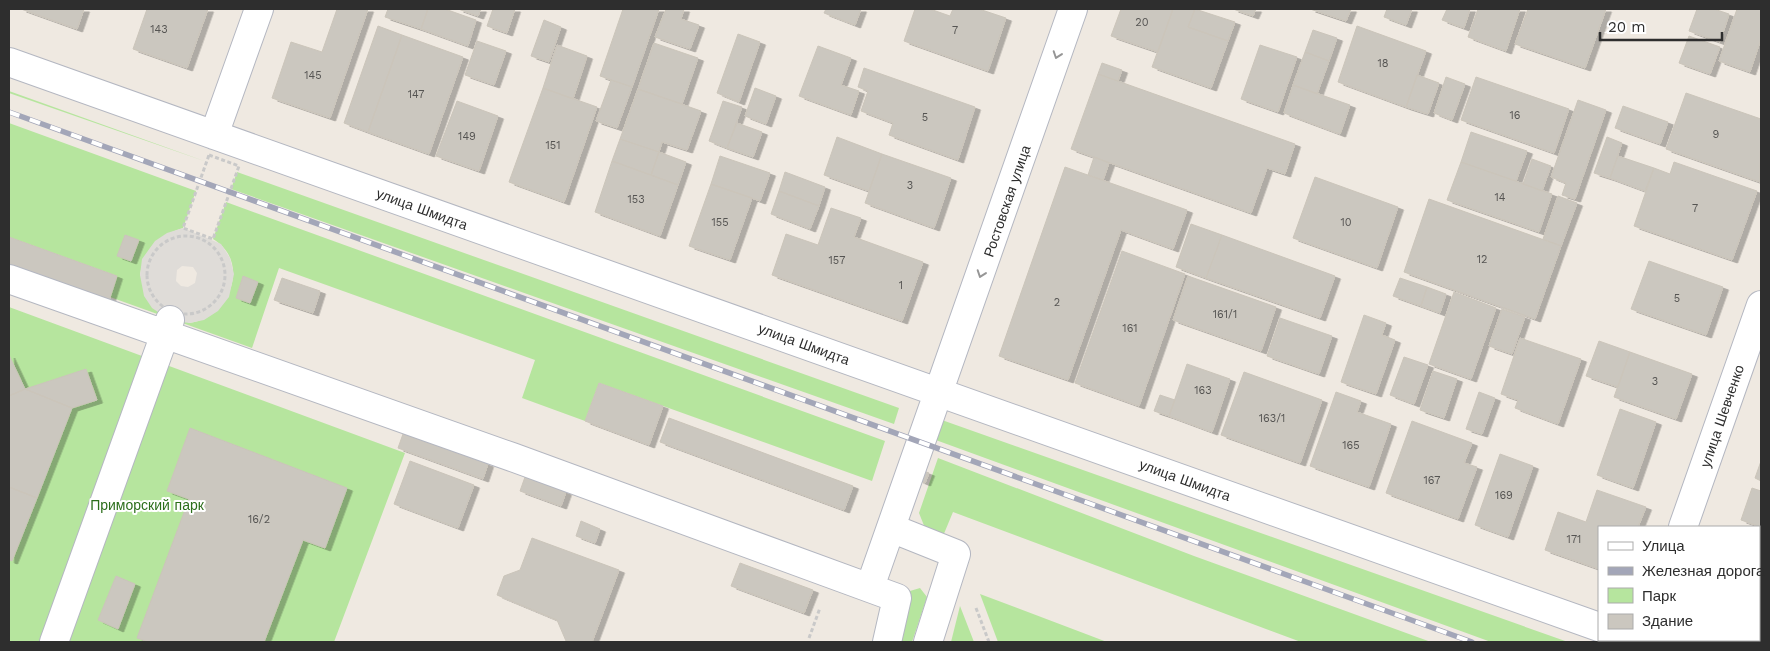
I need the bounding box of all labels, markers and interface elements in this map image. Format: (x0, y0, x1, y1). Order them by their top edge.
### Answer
scale bar (1600, 10, 1722, 42)
house number: 20 (1135, 16, 1149, 29)
text: 20 m (1608, 18, 1646, 36)
house number: 143 (150, 23, 168, 36)
house number: 7 (952, 24, 958, 37)
one-way arrow (1053, 50, 1063, 59)
house number: 18 (1377, 57, 1389, 70)
house number: 145 (304, 69, 322, 82)
house number: 147 (408, 88, 424, 101)
house number: 16 (1510, 109, 1521, 122)
house number: 5 (922, 111, 928, 124)
house number: 9 (1713, 128, 1720, 141)
house number: 149 (458, 130, 476, 143)
house number: 151 (546, 139, 560, 152)
street label: Ростовская улица (980, 143, 1034, 259)
house number: 3 (907, 179, 913, 192)
street label: улица Шмидта (374, 185, 470, 233)
house number: 14 (1494, 191, 1506, 204)
house number: 153 (627, 193, 645, 206)
house number: 7 (1692, 202, 1698, 215)
house number: 155 (711, 216, 729, 229)
house number: 10 (1340, 216, 1352, 229)
house number: 12 (1477, 253, 1487, 266)
house number: 157 (829, 254, 845, 267)
one-way arrow (977, 270, 987, 278)
house number: 1 (899, 279, 903, 292)
house number: 5 (1674, 292, 1680, 305)
house number: 2 (1054, 296, 1060, 309)
house number: 161/1 (1213, 308, 1237, 321)
street label: улица Шмидта (756, 320, 852, 368)
house number: 161 (1122, 322, 1138, 335)
street label: улица Шевченко (1697, 362, 1747, 469)
house number: 3 (1652, 375, 1658, 388)
house number: 163 (1194, 384, 1212, 397)
house number: 163/1 (1259, 412, 1285, 425)
house number: 165 (1342, 439, 1360, 452)
street label: улица Шмидта (1137, 456, 1233, 504)
house number: 167 (1423, 474, 1441, 487)
house number: 169 (1495, 489, 1513, 502)
park label: Приморский парк (90, 497, 205, 513)
house number: 16/2 (248, 513, 270, 526)
legend (1598, 526, 1760, 641)
house number: 171 (1567, 533, 1581, 546)
text: Улица (1642, 537, 1685, 555)
text: Железная дорога (1642, 562, 1765, 580)
text: Парк (1642, 587, 1676, 605)
text: Здание (1642, 612, 1693, 630)

